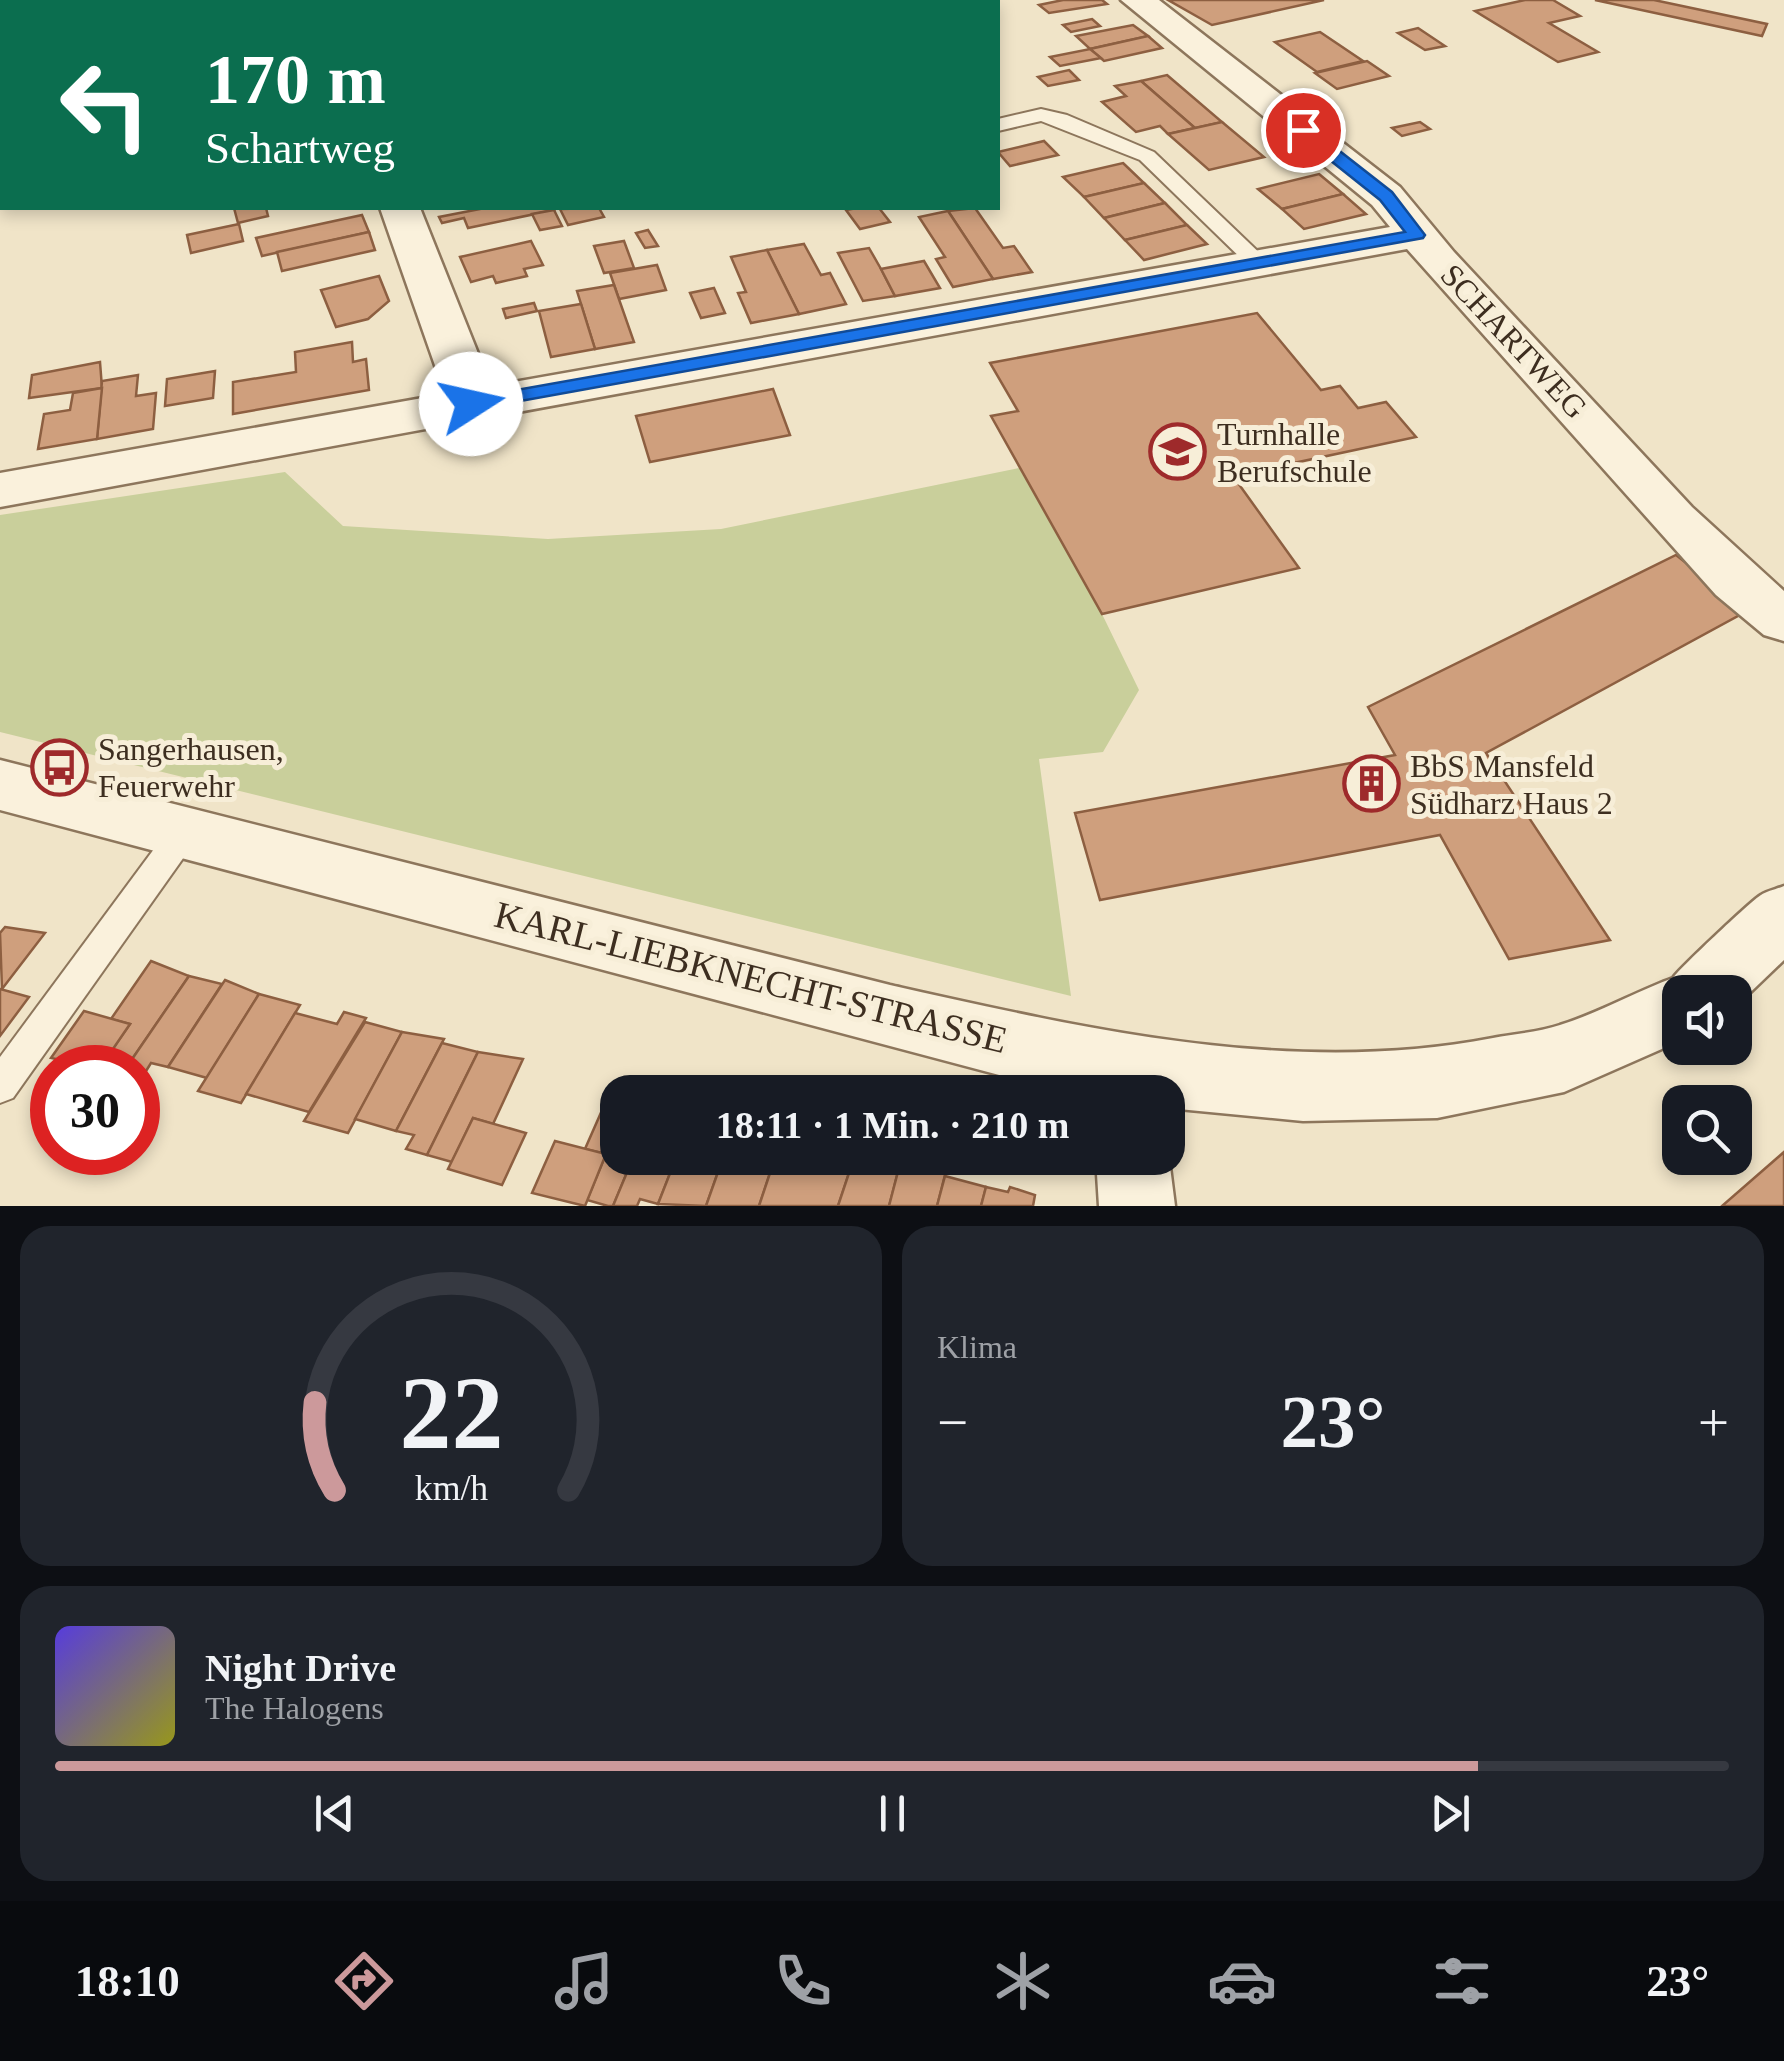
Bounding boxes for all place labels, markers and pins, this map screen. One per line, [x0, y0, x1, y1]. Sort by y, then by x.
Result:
pin [1261, 88, 1346, 173]
place label: Turnhalle Berufschule [1217, 416, 1372, 489]
school or university icon: Turnhalle Berufschule [1148, 422, 1208, 482]
place label: Sangerhausen, Feuerwehr [98, 731, 284, 804]
bus stop icon: Sangerhausen, Feuerwehr [29, 737, 89, 797]
place label: BbS Mansfeld Südharz Haus 2 [1410, 748, 1613, 821]
building icon: BbS Mansfeld Südharz Haus 2 [1341, 754, 1401, 814]

